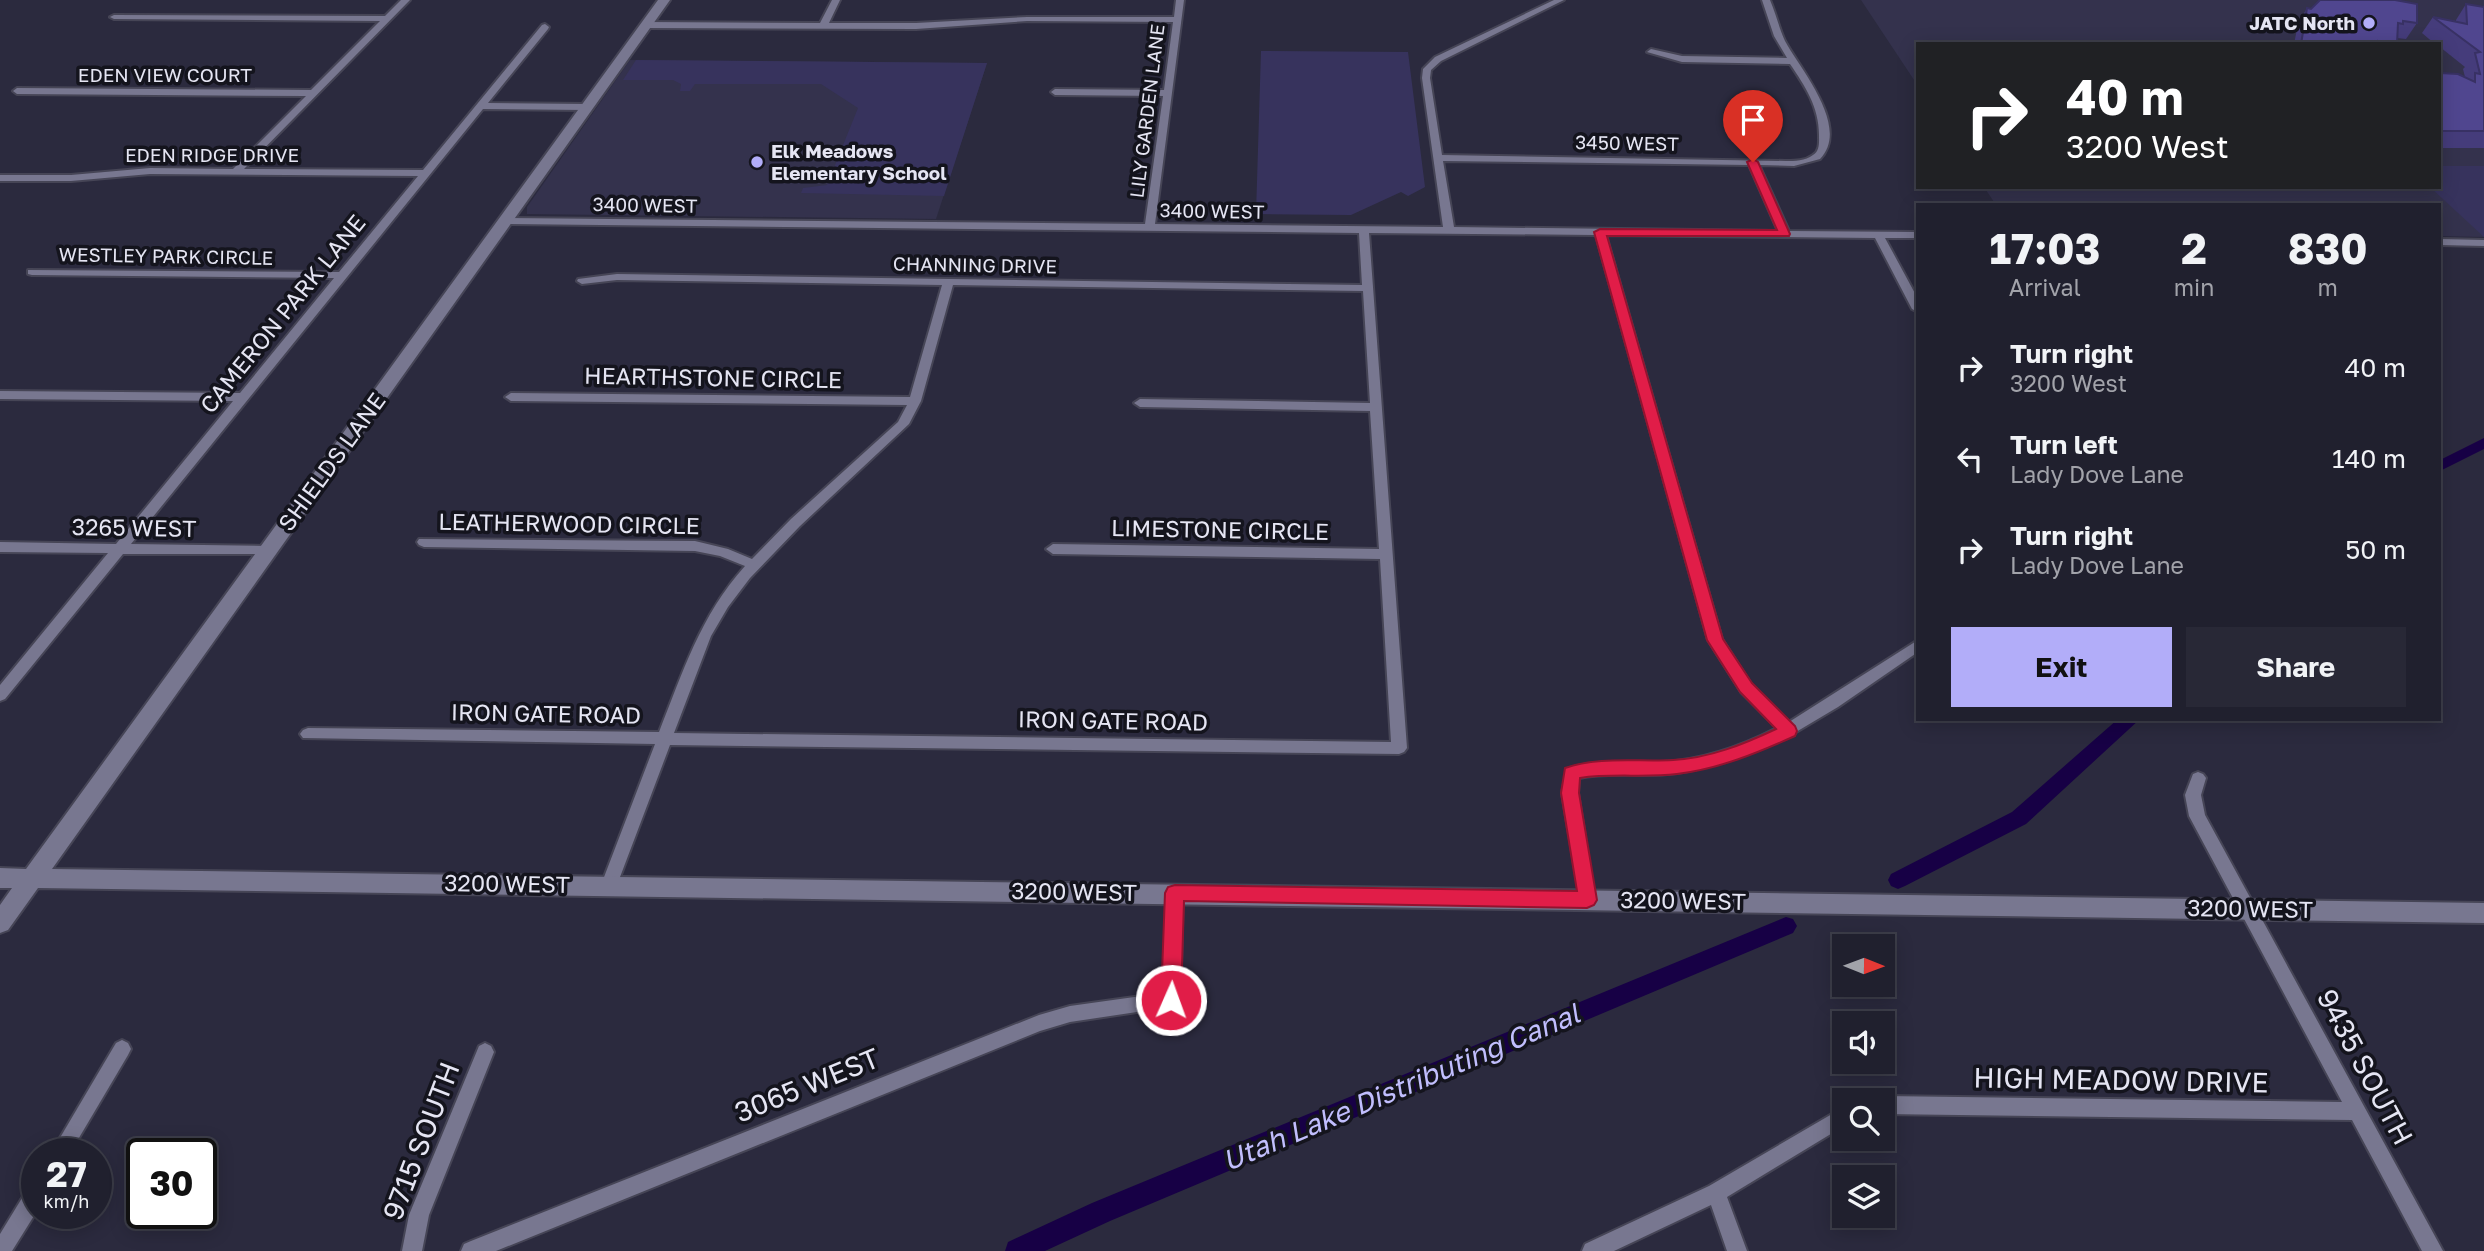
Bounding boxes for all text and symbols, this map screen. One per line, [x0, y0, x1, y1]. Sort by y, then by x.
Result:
place label: JATC North [2249, 11, 2355, 34]
marker: JATC North [2361, 15, 2377, 31]
street label: LILY GARDEN LANE [1124, 23, 1169, 199]
street label: EDEN VIEW COURT [78, 63, 252, 86]
text: 40 m [2066, 67, 2184, 126]
icon: right [1951, 70, 2042, 161]
pin [1723, 90, 1783, 162]
icon: arrive [1734, 101, 1772, 139]
text: 3200 West [2066, 127, 2229, 165]
street label: 3450 WEST [1575, 130, 1679, 155]
place label: Elk Meadows Elementary School [771, 139, 947, 184]
street label: EDEN RIDGE DRIVE [125, 143, 299, 166]
marker: Elk Meadows Elementary School [749, 154, 765, 170]
street label: 3400 WEST [593, 192, 698, 217]
street label: 3400 WEST [1160, 198, 1265, 223]
street label: CAMERON PARK LANE [194, 209, 371, 418]
text: 17:03 [1989, 223, 2100, 273]
text: 2 [2181, 223, 2207, 273]
text: 830 [2288, 223, 2368, 273]
street label: WESTLEY PARK CIRCLE [58, 242, 274, 269]
street label: CHANNING DRIVE [893, 252, 1057, 277]
text: Arrival [2009, 273, 2081, 301]
text: min [2174, 273, 2214, 301]
text: m [2318, 273, 2338, 301]
text: Turn right [2010, 338, 2133, 369]
icon: right [1951, 349, 1989, 387]
text: 40 m [2345, 352, 2406, 383]
street label: HEARTHSTONE CIRCLE [584, 361, 842, 393]
text: 3200 West [2010, 369, 2127, 397]
street label: SHIELDS LANE [272, 387, 391, 536]
text: Turn left [2010, 429, 2118, 460]
icon: left [1951, 440, 1989, 478]
text: 140 m [2332, 443, 2406, 474]
text: Lady Dove Lane [2010, 460, 2184, 488]
street label: LEATHERWOOD CIRCLE [438, 507, 700, 539]
street label: 3265 WEST [71, 512, 197, 542]
street label: LIMESTONE CIRCLE [1111, 513, 1329, 545]
text: Turn right [2010, 520, 2133, 551]
icon: right [1951, 531, 1989, 569]
text: 50 m [2345, 534, 2406, 565]
text: Lady Dove Lane [2010, 551, 2184, 579]
button: Exit [1951, 627, 2172, 707]
button: Share [2186, 627, 2406, 707]
street label: IRON GATE ROAD [451, 697, 641, 729]
street label: IRON GATE ROAD [1018, 704, 1208, 736]
street label: 3200 WEST [444, 868, 570, 898]
street label: 3200 WEST [1011, 876, 1137, 906]
street label: 3200 WEST [1620, 885, 1746, 915]
street label: 3200 WEST [2187, 893, 2313, 923]
north arrow [1832, 934, 1895, 998]
map controls [1832, 934, 1895, 1228]
position arrow [1134, 963, 1208, 1037]
street label: 9435 SOUTH [2311, 983, 2420, 1150]
water label: Utah Lake Distributing Canal [1217, 996, 1585, 1177]
button: sound [1832, 1011, 1895, 1074]
street label: 3065 WEST [730, 1041, 884, 1128]
street label: 9715 SOUTH [375, 1057, 466, 1224]
street label: HIGH MEADOW DRIVE [1973, 1060, 2269, 1099]
button: search [1832, 1088, 1895, 1151]
speed limit sign: 30 [126, 1138, 217, 1229]
text: 27 [46, 1153, 87, 1195]
button: layers [1832, 1165, 1895, 1228]
text: km/h [44, 1190, 89, 1212]

